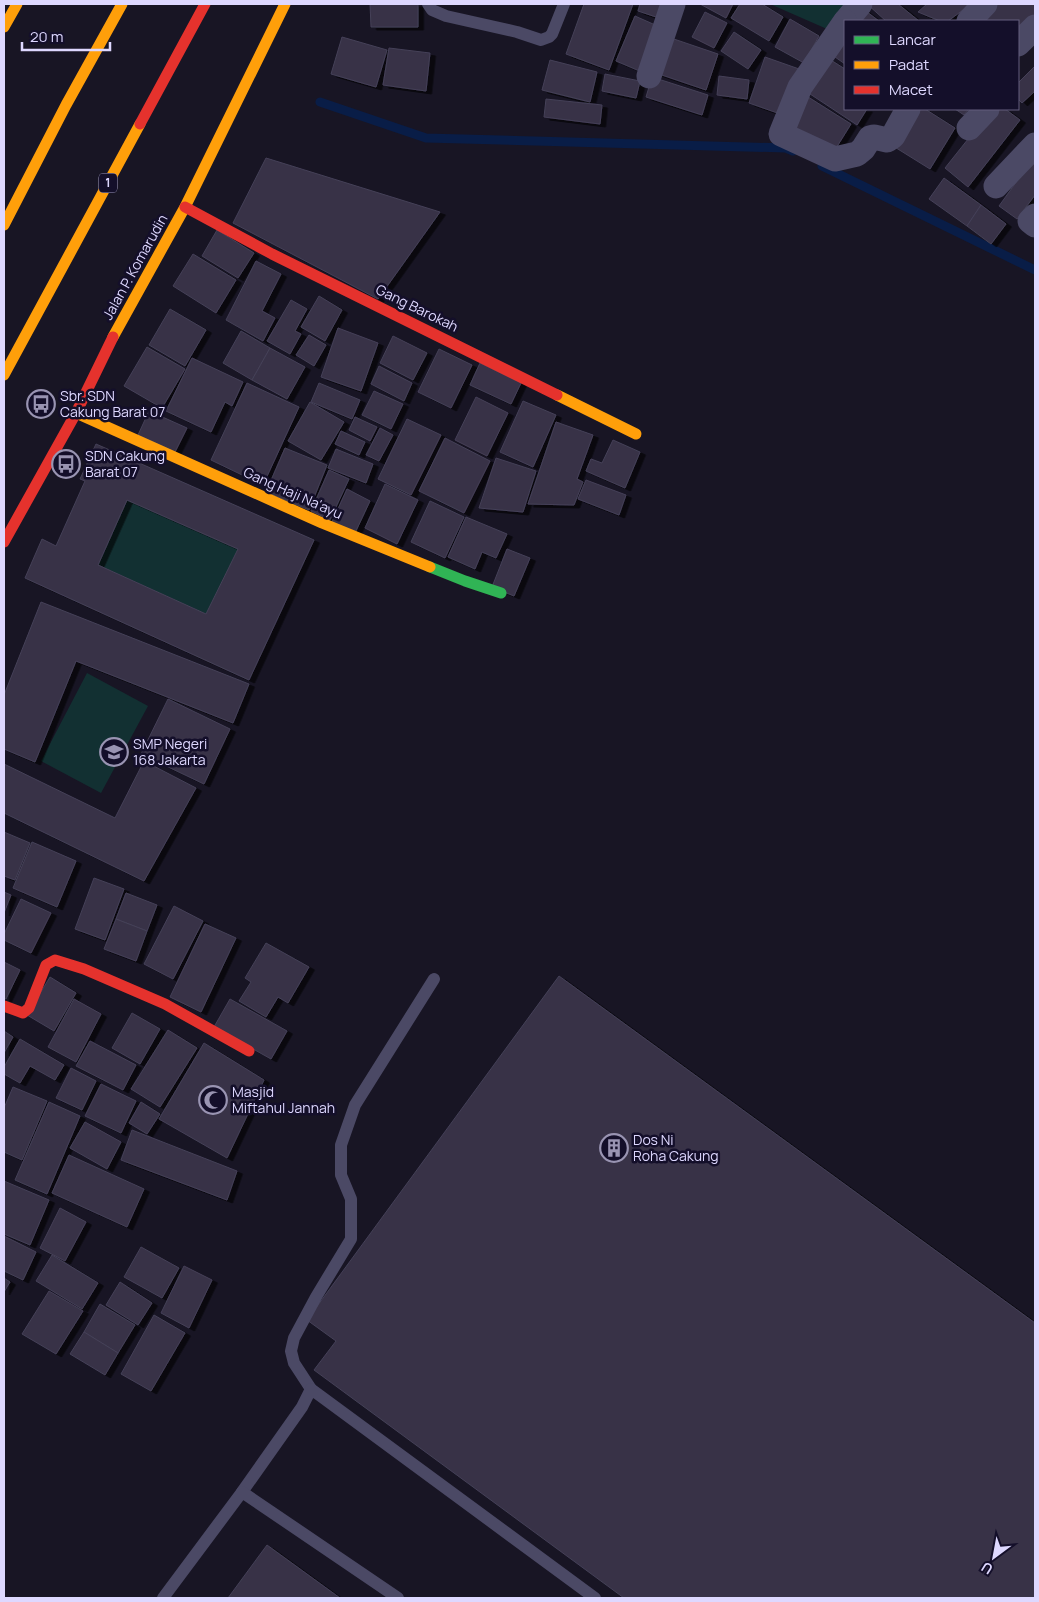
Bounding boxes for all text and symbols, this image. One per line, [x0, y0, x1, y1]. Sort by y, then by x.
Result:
scale bar [22, 20, 110, 52]
legend [844, 20, 1019, 110]
text: 20 m [30, 26, 63, 47]
text: Lancar [889, 29, 936, 50]
text: Padat [889, 54, 929, 75]
text: Macet [889, 79, 933, 100]
road number: 1 [99, 174, 117, 192]
street label: Jalan P. Komarudin [98, 211, 171, 323]
street label: Gang Barokah [373, 279, 462, 336]
place label: Sbr. SDN Cakung Barat 07 [60, 386, 165, 421]
bus stop icon: Sbr. SDN Cakung Barat 07 [26, 389, 56, 419]
place label: SDN Cakung Barat 07 [85, 446, 165, 481]
bus stop icon: SDN Cakung Barat 07 [51, 449, 81, 479]
street label: Gang Haji Na'ayu [241, 462, 346, 523]
place label: SMP Negeri 168 Jakarta [133, 734, 207, 769]
school or university icon: SMP Negeri 168 Jakarta [99, 737, 129, 767]
place label: Masjid Miftahul Jannah [232, 1082, 335, 1117]
mosque icon: Masjid Miftahul Jannah [198, 1085, 228, 1115]
place label: Dos Ni Roha Cakung [633, 1130, 719, 1165]
building icon: Dos Ni Roha Cakung [599, 1133, 629, 1163]
north arrow [969, 1532, 1019, 1582]
text: U [978, 1558, 996, 1579]

